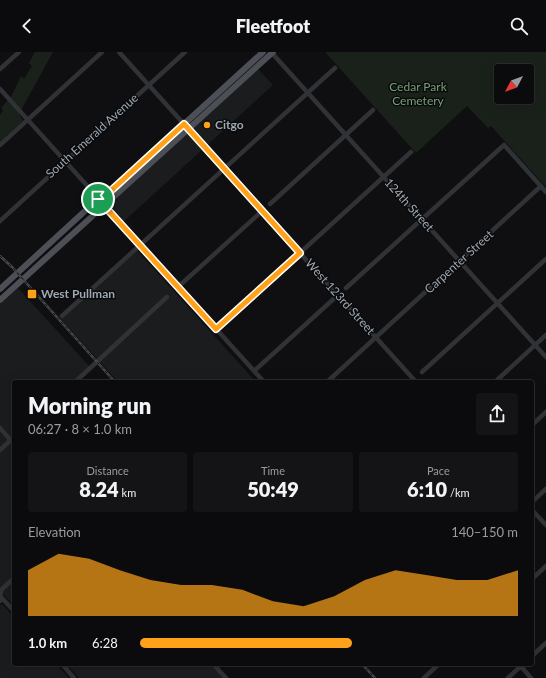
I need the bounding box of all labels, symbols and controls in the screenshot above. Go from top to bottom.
icon: back [16,15,38,37]
text: Fleetfoot [236,15,310,37]
icon: search [508,15,530,37]
north arrow [494,64,534,104]
map controls [494,64,534,104]
park label: Cedar Park Cemetery [389,79,448,108]
street label: South Emerald Avenue [42,90,141,181]
place label: Citgo [215,117,244,132]
marker: Citgo [202,120,212,130]
street label: 124th Street [382,175,438,235]
pin [81,182,115,216]
icon: arrive [87,188,109,210]
street label: Carpenter Street [421,226,497,296]
street label: West 123rd Street [302,256,379,338]
place label: West Pullman [41,286,115,301]
marker: West Pullman [26,288,38,300]
text: Morning run [28,392,151,419]
button: share [476,393,518,435]
text: 06:27 · 8 × 1.0 km [28,421,132,437]
text: Distance [87,464,129,477]
text: Time [261,464,285,477]
text: Pace [427,464,450,477]
text: 8.24 [79,477,119,501]
text: 50:49 [247,477,299,501]
text: 6:10 [407,477,447,501]
text: km [119,486,136,499]
text: /km [447,486,470,499]
text: Elevation [28,524,81,540]
text: 140–150 m [451,524,518,540]
text: 1.0 km [28,635,67,651]
text: 6:28 [92,635,118,651]

